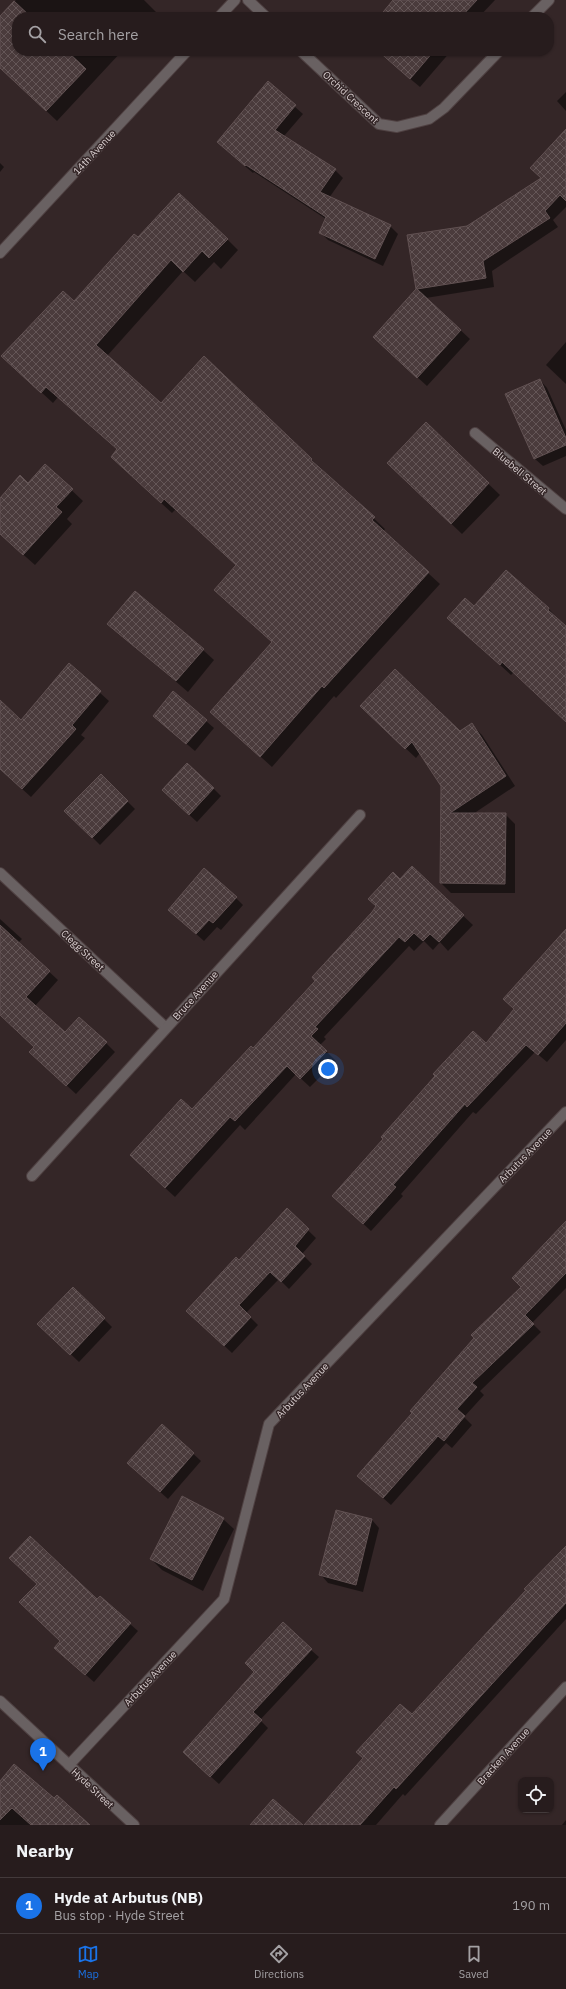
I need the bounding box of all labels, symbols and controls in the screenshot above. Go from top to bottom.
search box [12,12,554,56]
icon: search [26,23,48,45]
text: Search here [58,25,138,44]
street label: Orchid Crescent [320,68,382,127]
street label: 14th Avenue [70,127,119,178]
street label: Bluebell Street [490,445,550,498]
street label: Clegg Street [58,927,107,974]
street label: Bruce Avenue [170,968,221,1023]
your location [318,1059,338,1079]
street label: Arbutus Avenue [496,1125,555,1186]
street label: Arbutus Avenue [273,1359,332,1421]
street label: Arbutus Avenue [121,1647,180,1709]
street label: Bracken Avenue [474,1725,533,1788]
pin: 1 [30,1738,56,1771]
street label: Hyde Street [69,1766,117,1812]
map controls [518,1777,554,1813]
button: locate [518,1777,554,1813]
text: Nearby [16,1840,74,1862]
text: Hyde at Arbutus (NB) [54,1888,203,1907]
text: 1 [25,1897,33,1914]
text: 190 m [512,1897,550,1914]
text: Bus stop · Hyde Street [54,1907,184,1924]
tab: Map [77,1943,99,1981]
tab: Directions [254,1943,304,1981]
tab: Saved [459,1943,489,1981]

